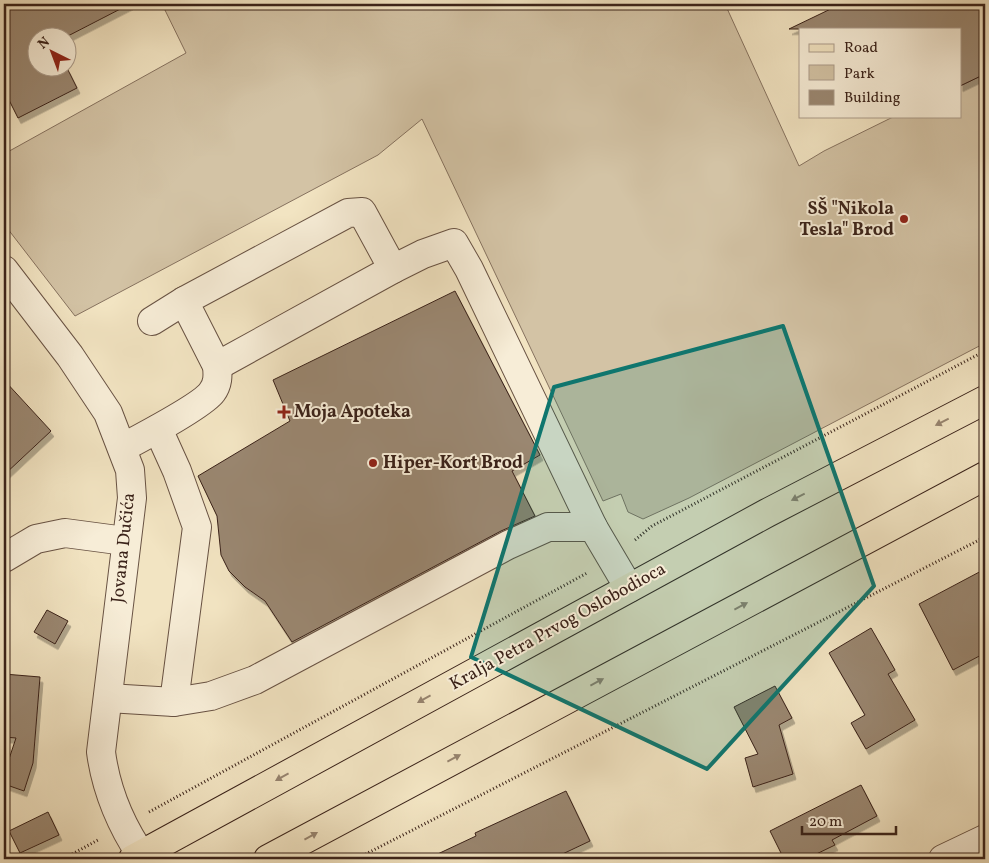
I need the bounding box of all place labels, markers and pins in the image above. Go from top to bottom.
place label: SŠ "Nikola Tesla" Brod [799,196,894,243]
marker: SŠ "Nikola Tesla" Brod [898,213,910,225]
place label: Moja Apoteka [294,400,411,425]
marker: Moja Apoteka [278,406,290,418]
place label: Hiper-Kort Brod [383,451,523,476]
marker: Hiper-Kort Brod [367,457,379,469]

